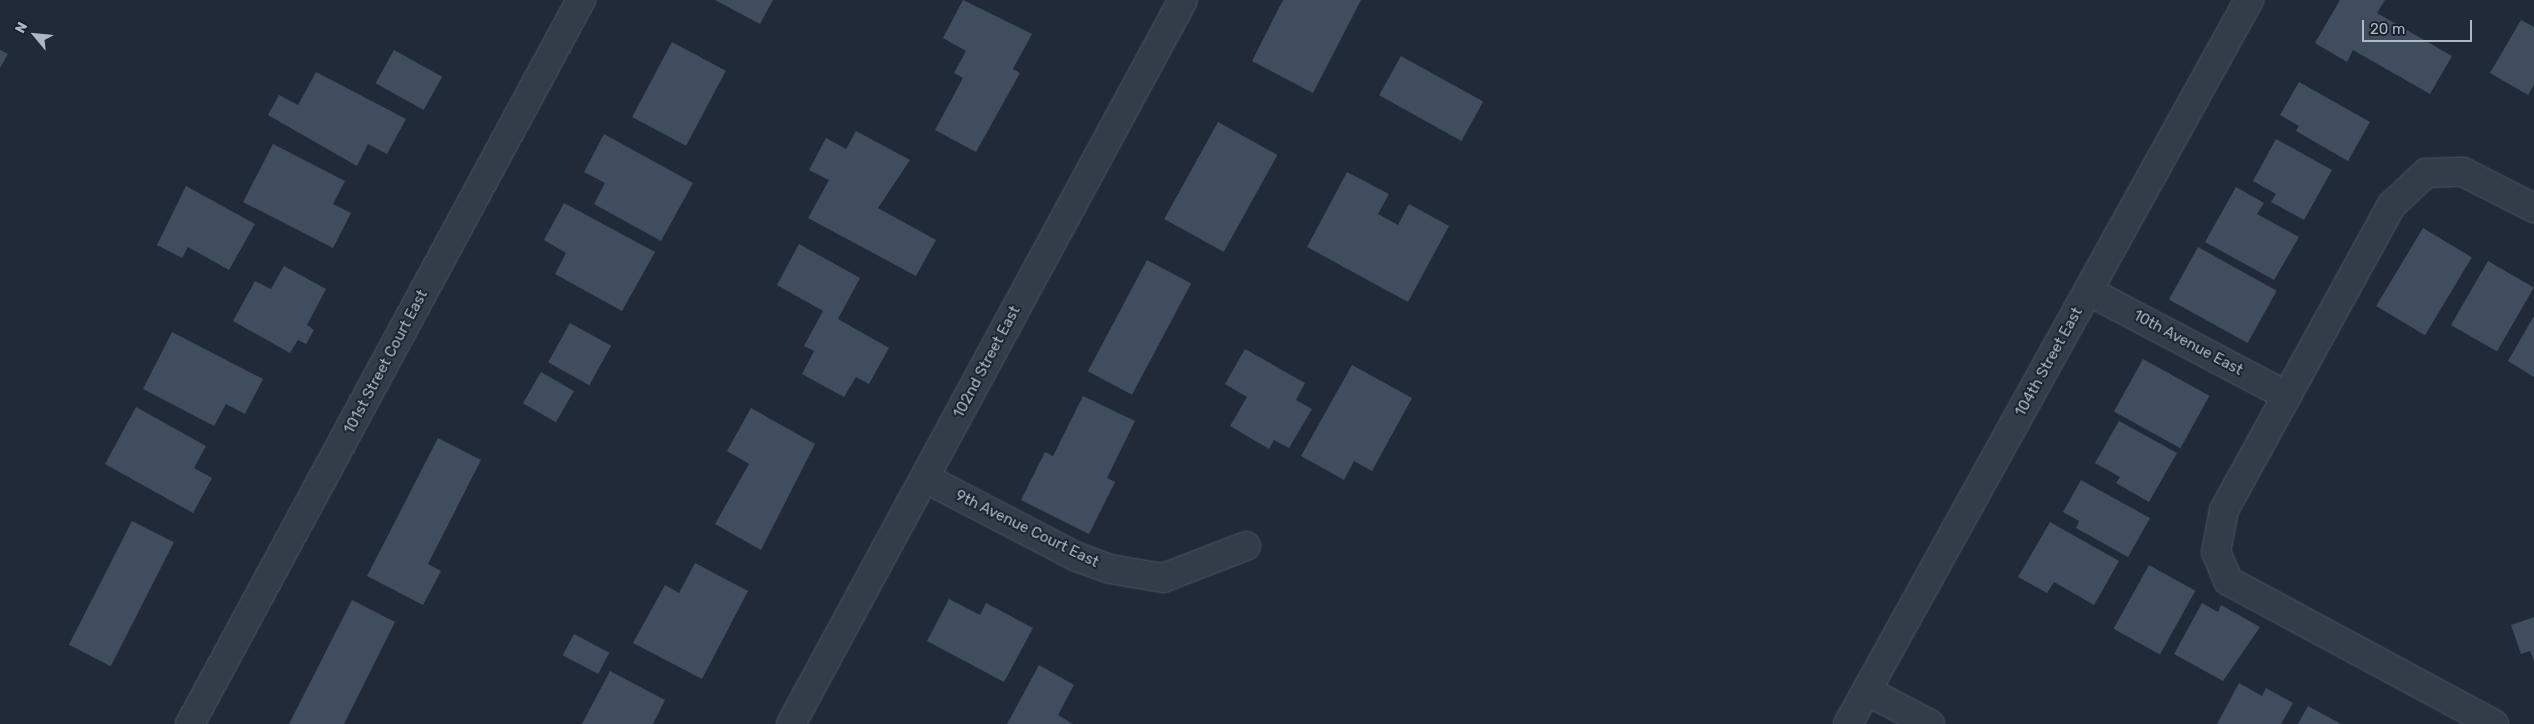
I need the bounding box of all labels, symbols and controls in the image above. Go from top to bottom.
north arrow [10,10,60,60]
scale bar [2364,10,2474,42]
text: N [11,19,31,36]
text: 20 m [2370,20,2405,38]
street label: 101st Street Court East [340,287,432,437]
street label: 102nd Street East [950,303,1024,421]
street label: 104th Street East [2012,304,2086,420]
street label: 10th Avenue East [2130,306,2246,380]
street label: 9th Avenue Court East [952,486,1102,572]

